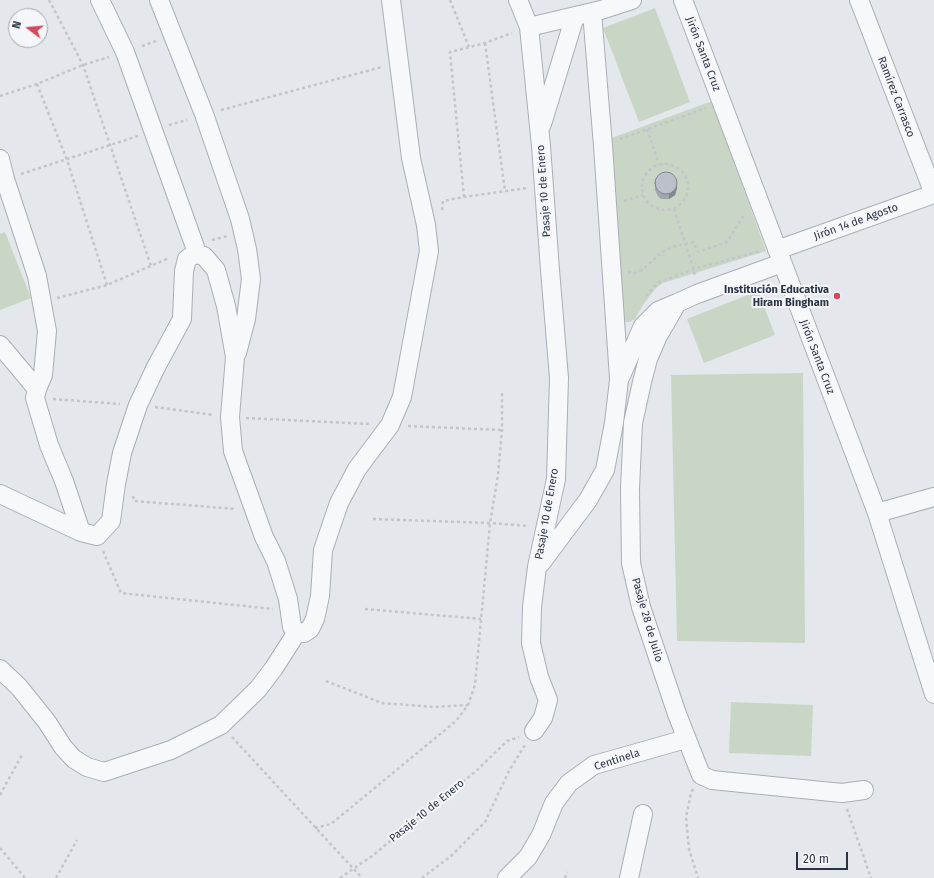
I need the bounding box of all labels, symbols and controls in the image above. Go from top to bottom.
north arrow [8,8,48,48]
street label: Jirón Santa Cruz [683,15,723,93]
text: N [10,20,24,30]
street label: Ramírez Carrasco [875,55,917,139]
street label: Pasaje 10 de Enero [534,144,554,238]
street label: Jirón 14 de Agosto [812,201,900,243]
place label: Institución Educativa Hiram Bingham [724,283,829,309]
marker: Institución Educativa Hiram Bingham [832,291,842,301]
street label: Jirón Santa Cruz [797,318,837,396]
street label: Pasaje 10 de Enero [532,467,562,561]
street label: Pasaje 28 de Julio [629,576,665,664]
street label: Centinela [593,746,641,774]
street label: Pasaje 10 de Enero [387,777,467,845]
scale bar [798,844,850,870]
text: 20 m [803,852,829,866]

